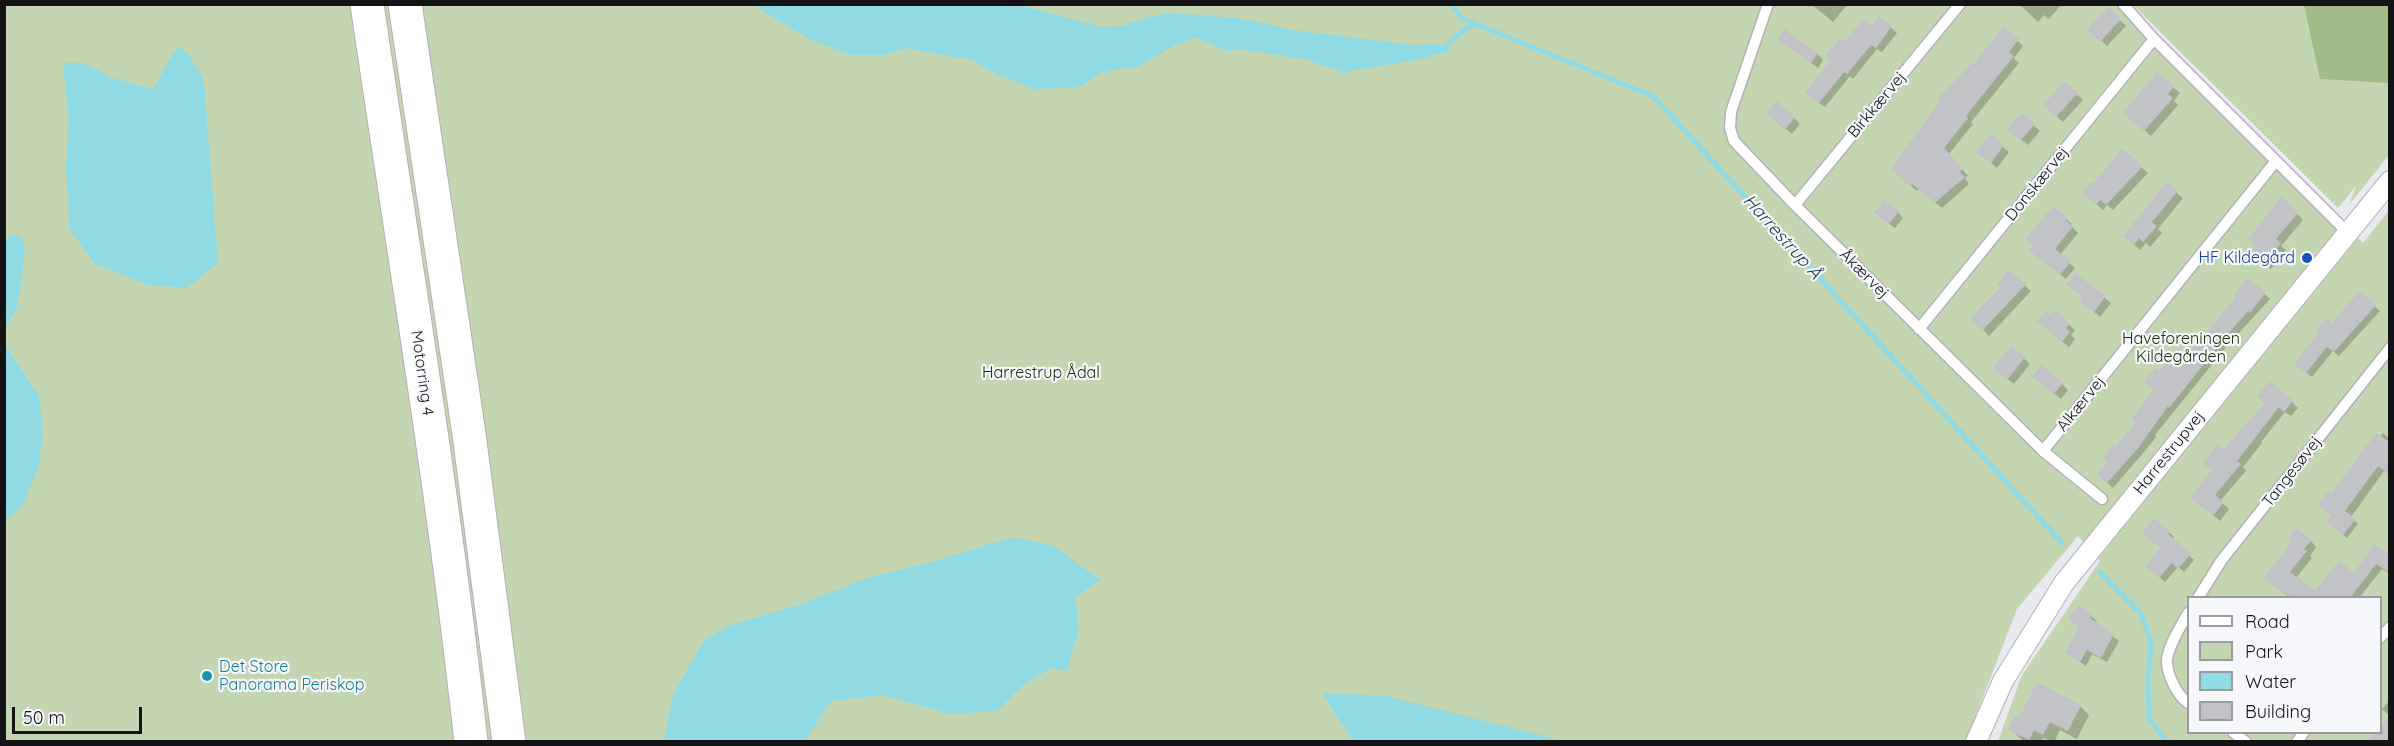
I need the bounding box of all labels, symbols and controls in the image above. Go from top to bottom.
street label: Birkkærvej [1844,68,1910,142]
street label: Donskærvej [2001,143,2073,225]
water label: Harrestrup Å [1738,190,1826,284]
street label: Åkærvej [1835,245,1893,303]
place label: HF Kildegård [2199,248,2295,268]
marker: HF Kildegård [2300,251,2314,265]
street label: Motorring 4 [407,329,437,417]
park label: Haveforeningen Kildegården [2122,329,2240,367]
park label: Harrestrup Ådal [982,363,1100,383]
street label: Alkærvej [2053,372,2109,436]
street label: Harrestrupvej [2130,407,2208,499]
street label: Tangesøvej [2258,433,2326,511]
legend [2187,596,2382,734]
text: Road [2245,610,2290,633]
text: Park [2245,640,2283,663]
place label: Det Store Panorama Periskop [219,657,364,695]
marker: Det Store Panorama Periskop [200,669,214,683]
text: Water [2245,670,2296,693]
scale bar [15,695,146,733]
text: Building [2245,700,2311,723]
text: 50 m [23,706,65,729]

